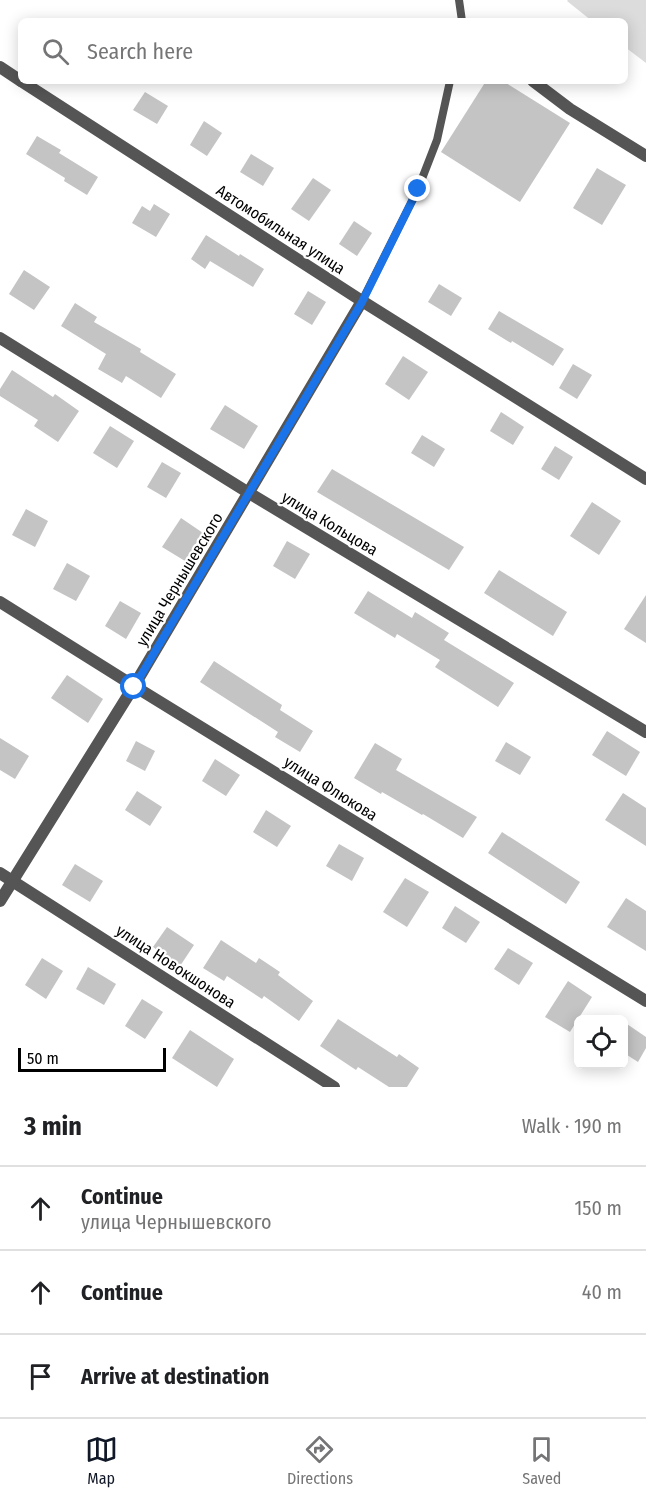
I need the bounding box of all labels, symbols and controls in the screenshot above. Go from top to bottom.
search box [18,18,628,84]
icon: search [39,35,72,68]
text: Search here [87,38,193,65]
route end [404,175,430,201]
street label: Автомобильная улица [213,181,349,278]
street label: улица Кольцова [278,487,381,560]
street label: улица Чернышевского [132,509,227,649]
route start [120,673,146,699]
street label: улица Флюкова [281,752,381,825]
street label: улица Новокшонова [113,921,239,1012]
map controls [574,1015,628,1069]
button: locate [574,1015,628,1069]
scale bar [18,1045,166,1072]
text: 50 m [27,1049,59,1068]
text: 3 min [24,1111,82,1142]
text: Walk · 190 m [522,1114,622,1138]
text: Continue [81,1183,163,1210]
icon: ahead [24,1192,57,1225]
text: 150 m [575,1196,622,1220]
text: улица Чернышевского [81,1210,271,1234]
icon: ahead [24,1276,57,1309]
text: Continue [81,1279,163,1306]
text: 40 m [582,1280,622,1304]
icon: arrive [24,1360,57,1393]
text: Arrive at destination [81,1363,269,1390]
tab: Map [85,1433,118,1488]
tab: Directions [287,1433,353,1488]
tab: Saved [522,1433,561,1488]

